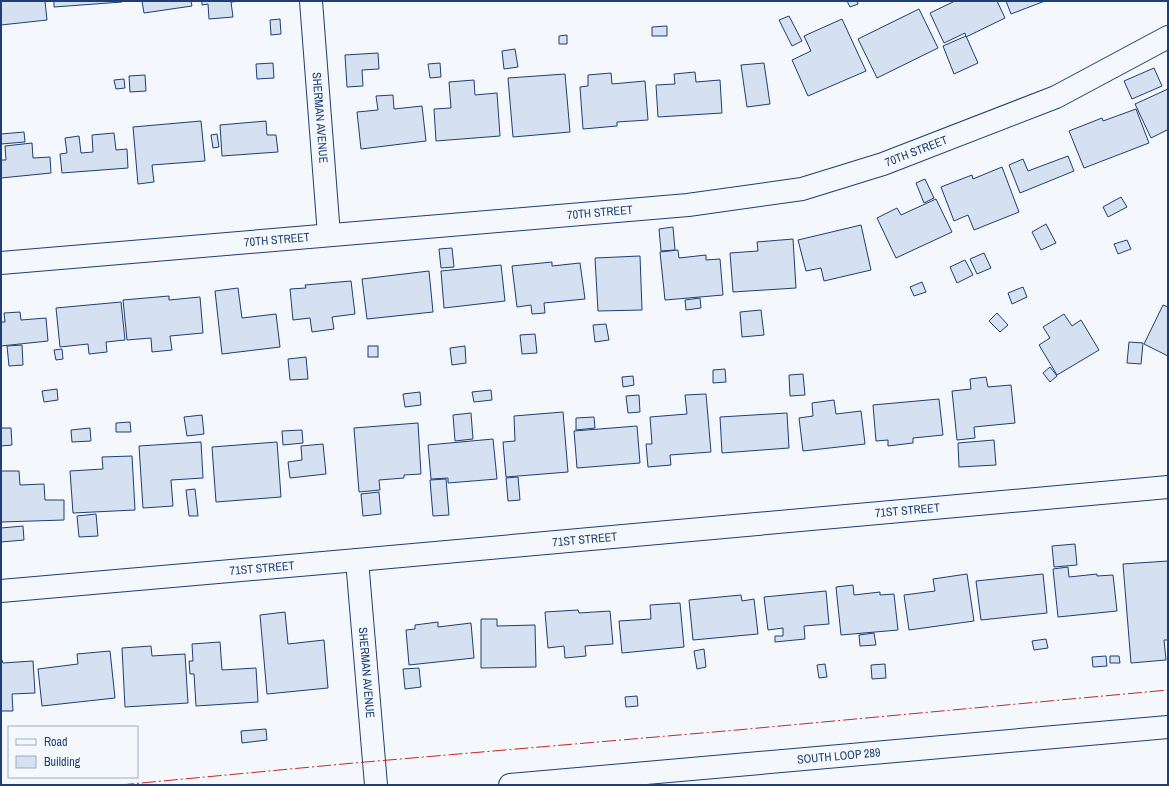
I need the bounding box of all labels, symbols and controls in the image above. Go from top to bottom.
street label: SHERMAN AVENUE [308,72,331,164]
street label: 70TH STREET [883,132,950,170]
street label: 70TH STREET [566,202,633,223]
street label: 70TH STREET [244,229,310,250]
street label: 71ST STREET [874,500,941,521]
street label: 71ST STREET [552,529,618,550]
street label: 71ST STREET [229,557,295,579]
street label: SHERMAN AVENUE [355,626,378,719]
legend [8,726,138,778]
text: Road [44,734,68,750]
street label: SOUTH LOOP 289 [796,744,881,768]
text: Building [44,754,81,770]

